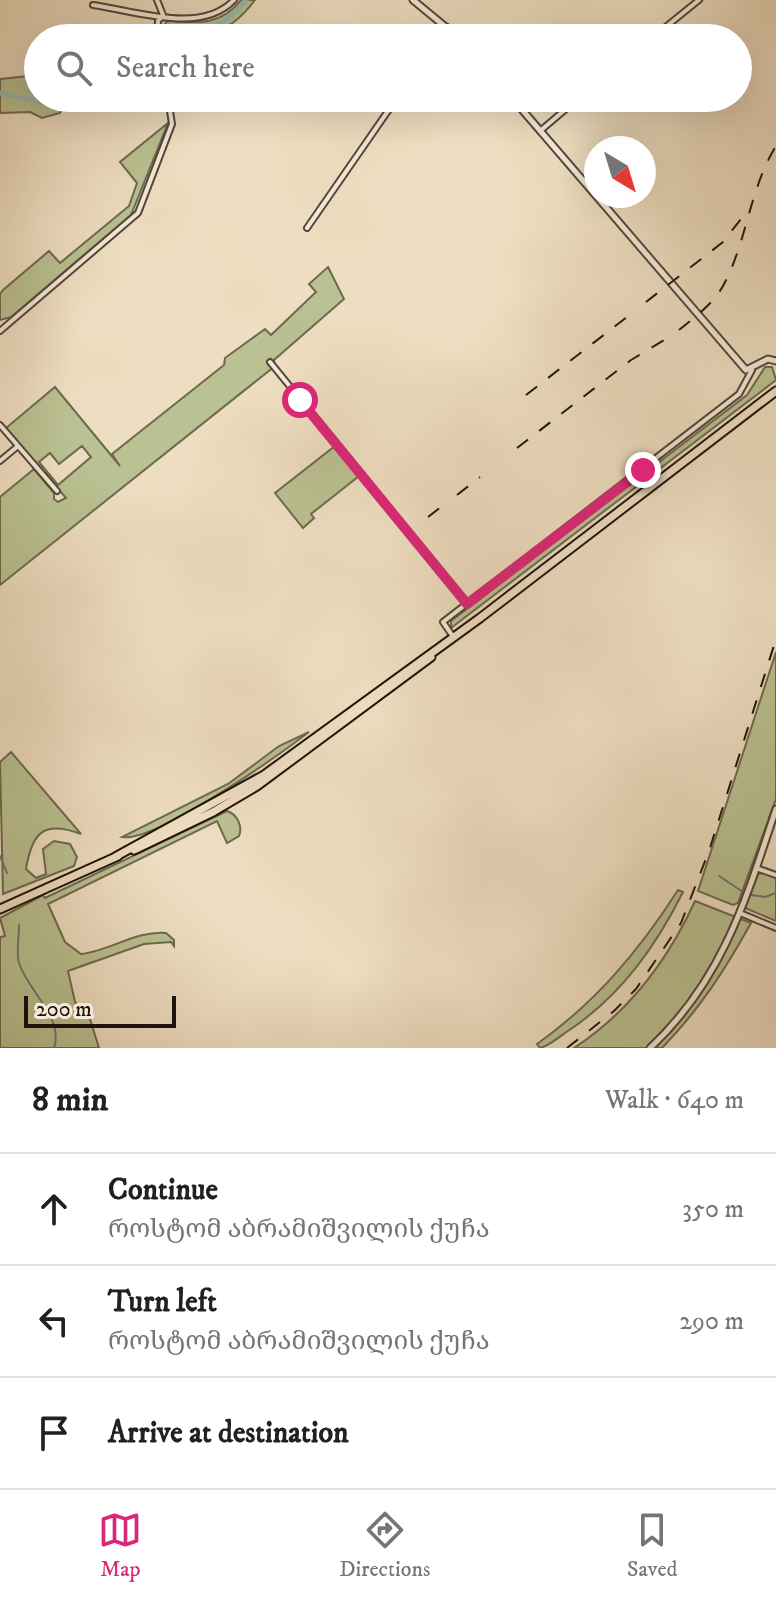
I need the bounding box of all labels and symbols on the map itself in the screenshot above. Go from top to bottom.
north arrow [584,136,656,208]
route start [282,382,318,418]
route end [625,452,661,488]
scale bar [24,992,176,1028]

